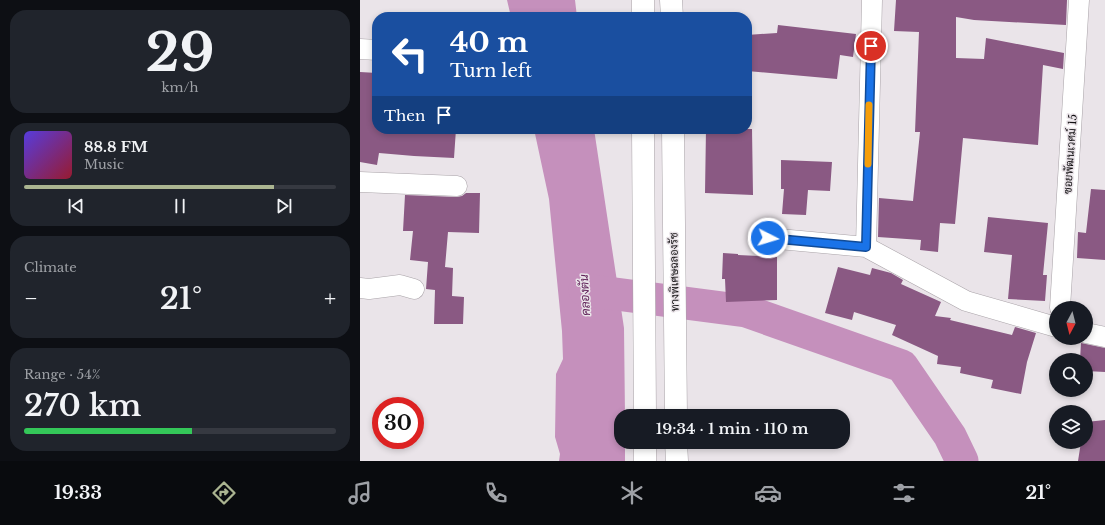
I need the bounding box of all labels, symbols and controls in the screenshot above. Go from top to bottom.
text: 29 [146,21,214,85]
text: 40 m [450,25,528,60]
icon: left [384,28,436,80]
pin [854,29,888,63]
icon: arrive [860,35,882,57]
text: Turn left [450,60,532,82]
text: km/h [162,79,198,96]
icon: arrive [433,104,455,126]
text: Then [384,106,425,125]
street label: ซอยพัฒนเวศม์ 15 [1059,113,1080,195]
text: 88.8 FM [84,137,148,156]
text: Music [84,156,124,173]
icon: previous [65,195,87,217]
icon: pause [169,195,191,217]
icon: next [273,195,295,217]
position arrow [747,217,789,259]
street label: ทางพิเศษฉลองรัช [666,232,682,312]
text: Climate [24,259,77,276]
water label: คลองตัน [576,274,593,316]
text: 21° [160,280,202,317]
text: − [24,285,38,312]
text: + [324,285,336,312]
north arrow [1049,301,1093,345]
map controls [1049,301,1093,449]
button: search [1049,353,1093,397]
text: Range · 54% [24,366,100,383]
text: 270 km [24,387,141,424]
speed limit sign: 30 [372,397,424,449]
button: layers [1049,405,1093,449]
text: 19:34 · 1 min · 110 m [656,419,808,438]
icon: directions [210,479,238,507]
icon: music [346,479,374,507]
icon: phone [482,479,510,507]
icon: climate [618,479,646,507]
icon: car [754,479,782,507]
icon: filters [890,479,918,507]
text: 19:33 [54,482,102,504]
text: 21° [1025,482,1051,504]

